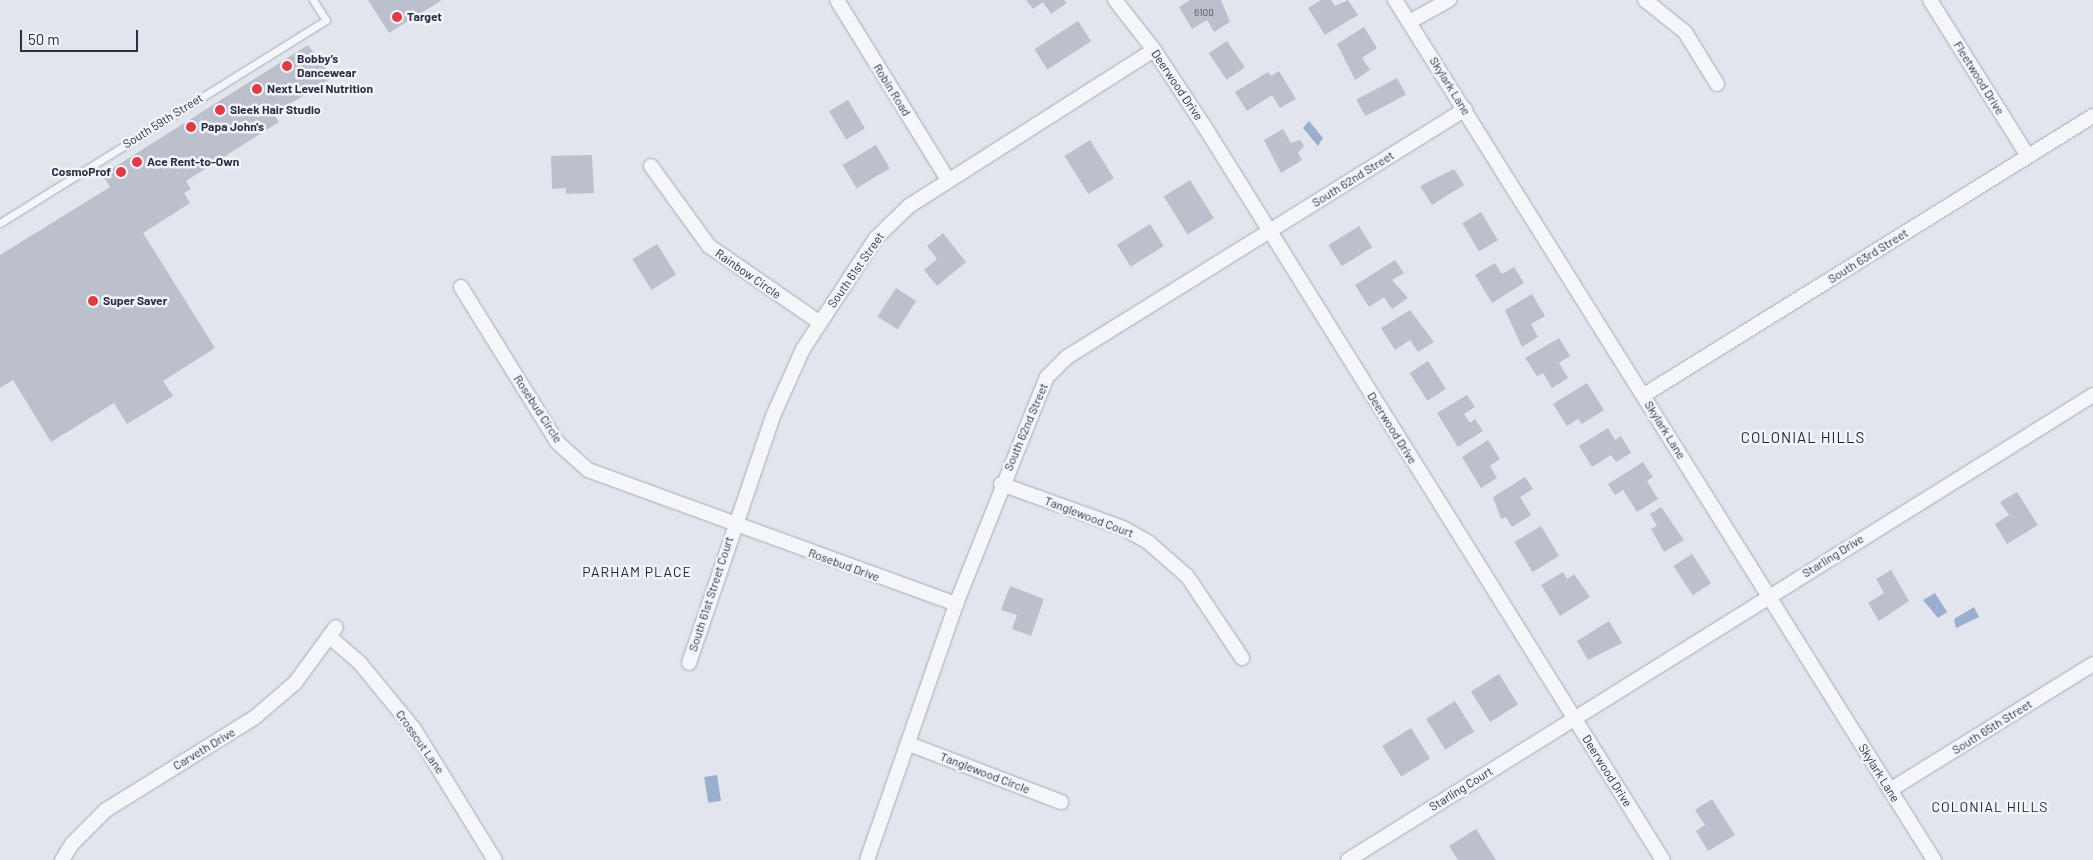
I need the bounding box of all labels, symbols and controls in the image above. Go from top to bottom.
house number: 6100 [1194,7,1214,19]
place label: Target [407,10,442,24]
marker: Target [391,11,403,23]
scale bar [22,20,140,52]
text: 50 m [28,30,60,48]
street label: Fleetwood Drive [1951,39,2007,117]
street label: Deerwood Drive [1148,47,1206,123]
place label: Bobby’s Dancewear [297,52,356,80]
street label: Skylark Lane [1426,54,1474,118]
marker: Bobby’s Dancewear [281,60,293,72]
street label: Robin Road [870,61,914,119]
place label: Next Level Nutrition [267,82,373,96]
marker: Next Level Nutrition [251,83,263,95]
street label: South 59th Street [120,91,206,151]
place label: Sleek Hair Studio [230,103,321,117]
marker: Sleek Hair Studio [214,104,226,116]
place label: Papa John's [201,120,264,134]
marker: Papa John's [185,121,197,133]
street label: South 62nd Street [1309,148,1397,210]
place label: Ace Rent-to-Own [147,155,239,169]
marker: Ace Rent-to-Own [131,156,143,168]
place label: CosmoProf [52,165,111,179]
marker: CosmoProf [115,166,127,178]
street label: South 63rd Street [1825,226,1911,286]
street label: South 61st Street [825,230,887,310]
street label: Rainbow Circle [712,246,784,302]
place label: Super Saver [103,294,167,308]
marker: Super Saver [87,295,99,307]
street label: Rosebud Circle [511,372,565,446]
street label: South 62nd Street [1001,381,1051,473]
street label: Deerwood Drive [1364,389,1420,467]
street label: Skylark Lane [1641,398,1689,462]
district label: COLONIAL HILLS [1739,429,1867,447]
street label: Tanglewood Court [1042,493,1136,541]
street label: Starling Drive [1800,531,1866,581]
street label: South 61st Street Court [686,535,736,653]
street label: Rosebud Drive [806,545,882,585]
district label: PARHAM PLACE [581,564,693,580]
street label: South 65th Street [1949,697,2035,757]
street label: Crosscut Lane [393,707,447,777]
street label: Carveth Drive [170,725,238,773]
street label: Deerwood Drive [1579,732,1635,810]
street label: Skylark Lane [1855,741,1903,805]
street label: Tanglewood Circle [938,749,1032,797]
street label: Starling Court [1427,764,1495,814]
district label: COLONIAL HILLS [1930,799,2050,815]

